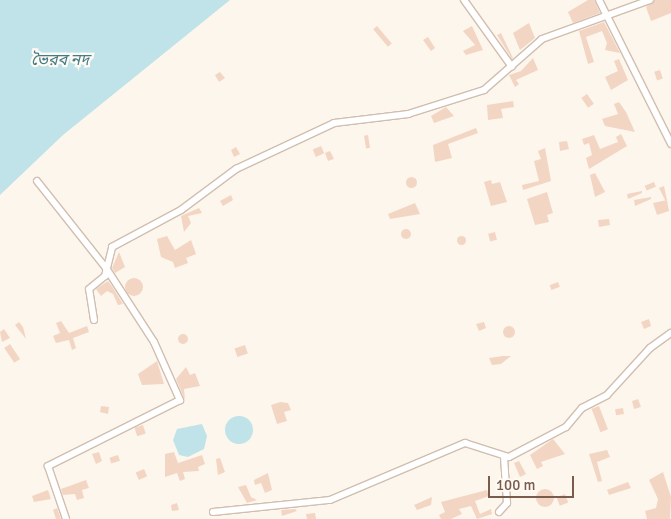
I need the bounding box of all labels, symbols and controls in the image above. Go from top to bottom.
water label: ভৈরব নদ [31,50,89,70]
scale bar [491,466,577,498]
text: 100 m [496,476,536,494]

